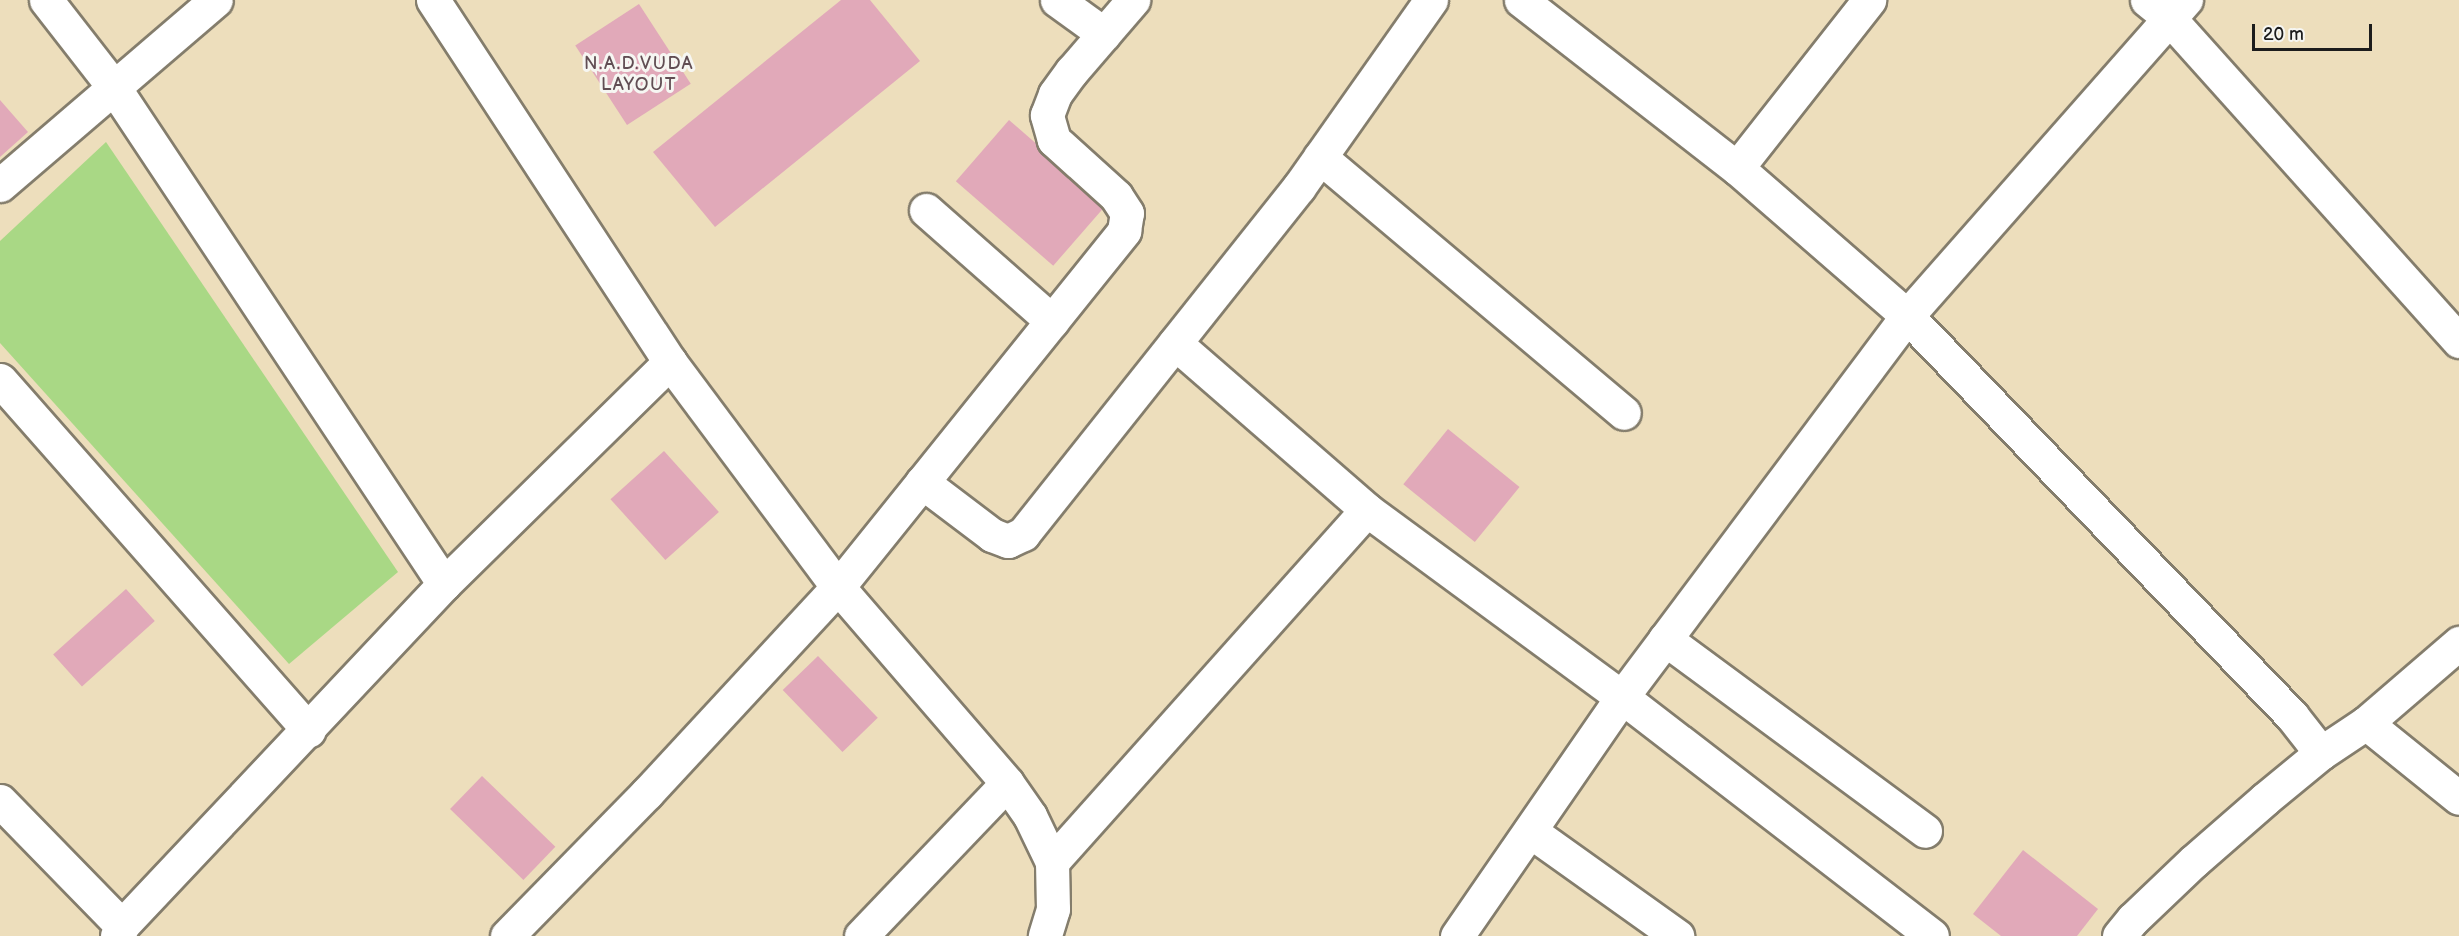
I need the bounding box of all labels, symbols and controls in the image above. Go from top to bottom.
scale bar [2255,12,2375,50]
text: 20 m [2263,24,2304,45]
district label: N.A.D.VUDA LAYOUT [584,54,694,97]

